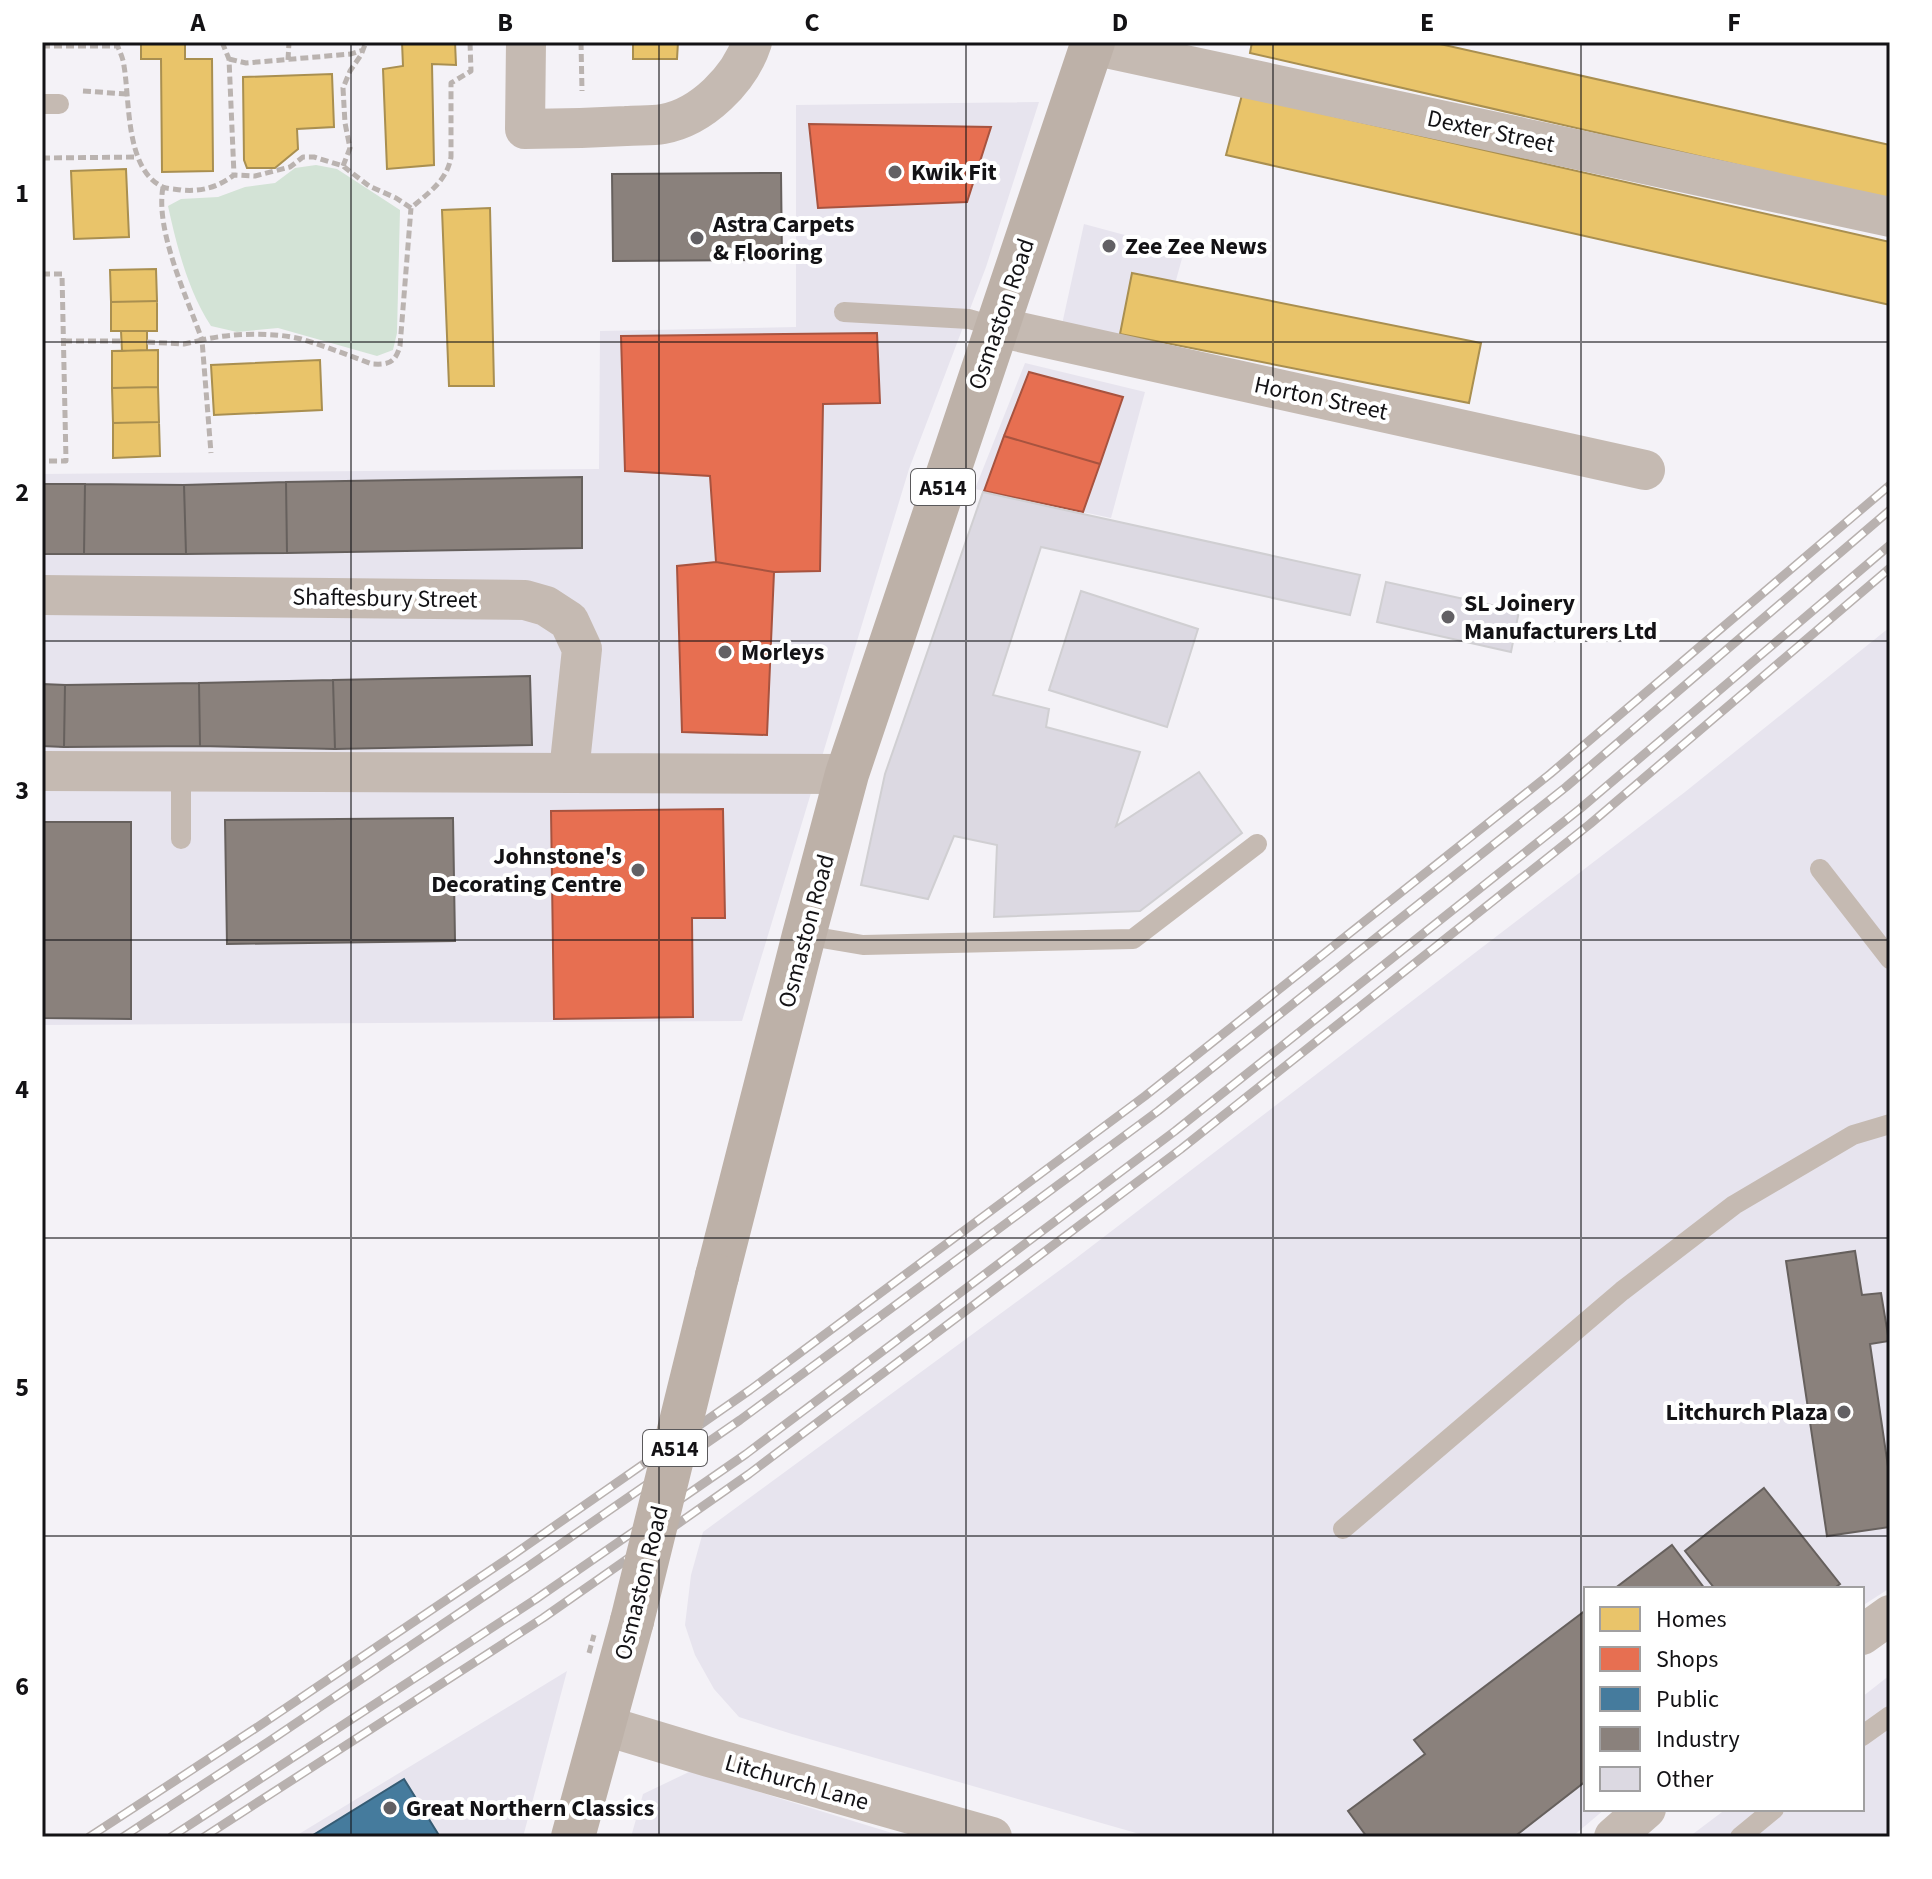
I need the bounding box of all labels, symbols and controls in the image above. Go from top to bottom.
text: A [190,4,207,41]
text: B [497,4,513,41]
text: C [804,4,820,41]
text: D [1112,4,1128,41]
text: E [1420,4,1434,41]
text: F [1727,4,1741,41]
street label: Dexter Street [1424,101,1558,162]
place label: Kwik Fit [911,155,997,190]
marker: Kwik Fit [886,163,904,181]
text: 1 [15,175,29,212]
place label: Astra Carpets & Flooring [712,207,854,270]
marker: Astra Carpets & Flooring [688,229,706,247]
place label: Zee Zee News [1125,229,1267,264]
street label: Osmaston Road [959,234,1044,394]
marker: Zee Zee News [1100,237,1118,255]
street label: Horton Street [1251,367,1391,430]
road number: A514 [911,469,975,505]
text: 2 [15,474,29,511]
street label: Shaftesbury Street [292,579,478,618]
place label: SL Joinery Manufacturers Ltd [1464,586,1657,649]
marker: SL Joinery Manufacturers Ltd [1439,608,1457,626]
place label: Morleys [741,635,824,670]
marker: Morleys [716,643,734,661]
text: 3 [15,772,29,809]
place label: Johnstone's Decorating Centre [431,839,622,902]
street label: Osmaston Road [769,850,844,1012]
marker: Johnstone's Decorating Centre [629,861,647,879]
text: 4 [15,1071,29,1108]
text: 5 [15,1369,29,1406]
place label: Litchurch Plaza [1665,1395,1828,1430]
marker: Litchurch Plaza [1835,1403,1853,1421]
road number: A514 [643,1430,707,1466]
street label: Osmaston Road [605,1502,678,1664]
legend [1584,1587,1864,1811]
text: Homes [1656,1602,1727,1637]
text: Shops [1656,1642,1718,1677]
text: 6 [15,1668,29,1705]
text: Public [1656,1682,1719,1717]
text: Industry [1656,1722,1740,1757]
street label: Litchurch Lane [721,1745,873,1820]
text: Other [1656,1762,1714,1797]
place label: Great Northern Classics [406,1791,654,1826]
marker: Great Northern Classics [381,1799,399,1817]

